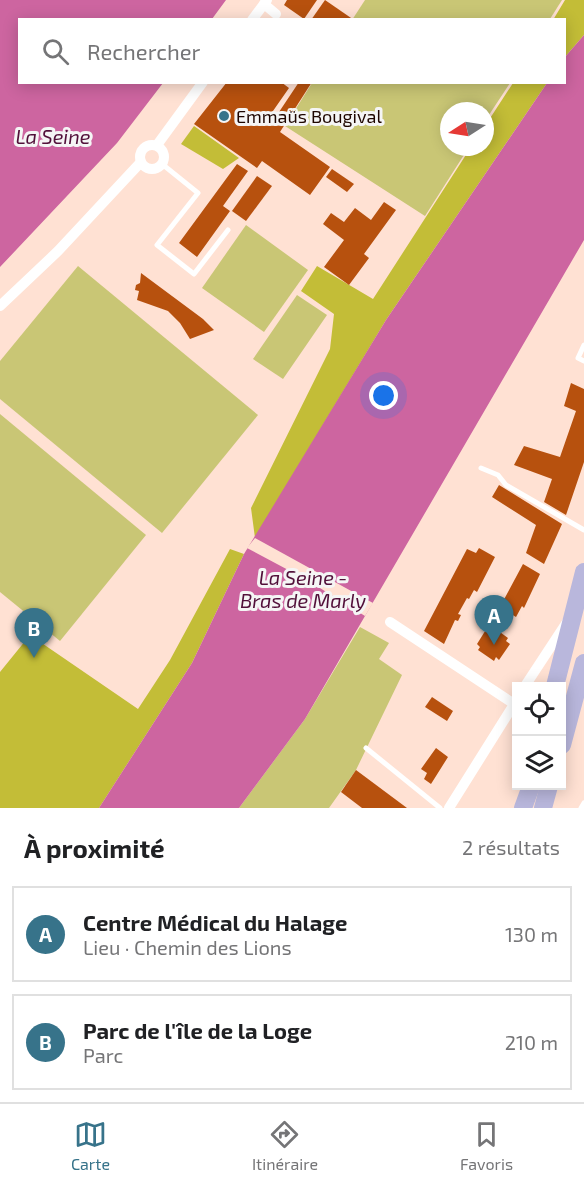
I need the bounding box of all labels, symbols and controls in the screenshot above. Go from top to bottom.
search box [18,18,566,84]
icon: search [39,35,72,68]
text: Rechercher [87,38,200,64]
north arrow [440,102,494,156]
place label: Emmaüs Bougival [236,105,382,127]
marker: Emmaüs Bougival [217,109,231,123]
water label: La Seine [15,124,91,148]
your location [369,381,398,410]
water label: La Seine - Bras de Marly [240,565,366,613]
pin: A [474,596,514,645]
pin: B [15,608,54,658]
map controls [512,682,566,790]
button: locate [512,682,566,736]
button: layers [512,736,566,790]
text: À proximité [24,832,165,863]
text: 2 résultats [462,835,560,859]
text: Centre Médical du Halage [83,909,347,935]
text: A [39,922,52,946]
text: 130 m [505,922,558,946]
text: Lieu · Chemin des Lions [83,935,292,959]
text: Parc de l'île de la Loge [83,1017,312,1043]
text: B [39,1030,52,1054]
text: 210 m [505,1030,558,1054]
text: Parc [83,1043,123,1067]
tab: Carte [71,1118,110,1173]
tab: Itinéraire [252,1118,318,1173]
tab: Favoris [460,1118,513,1173]

